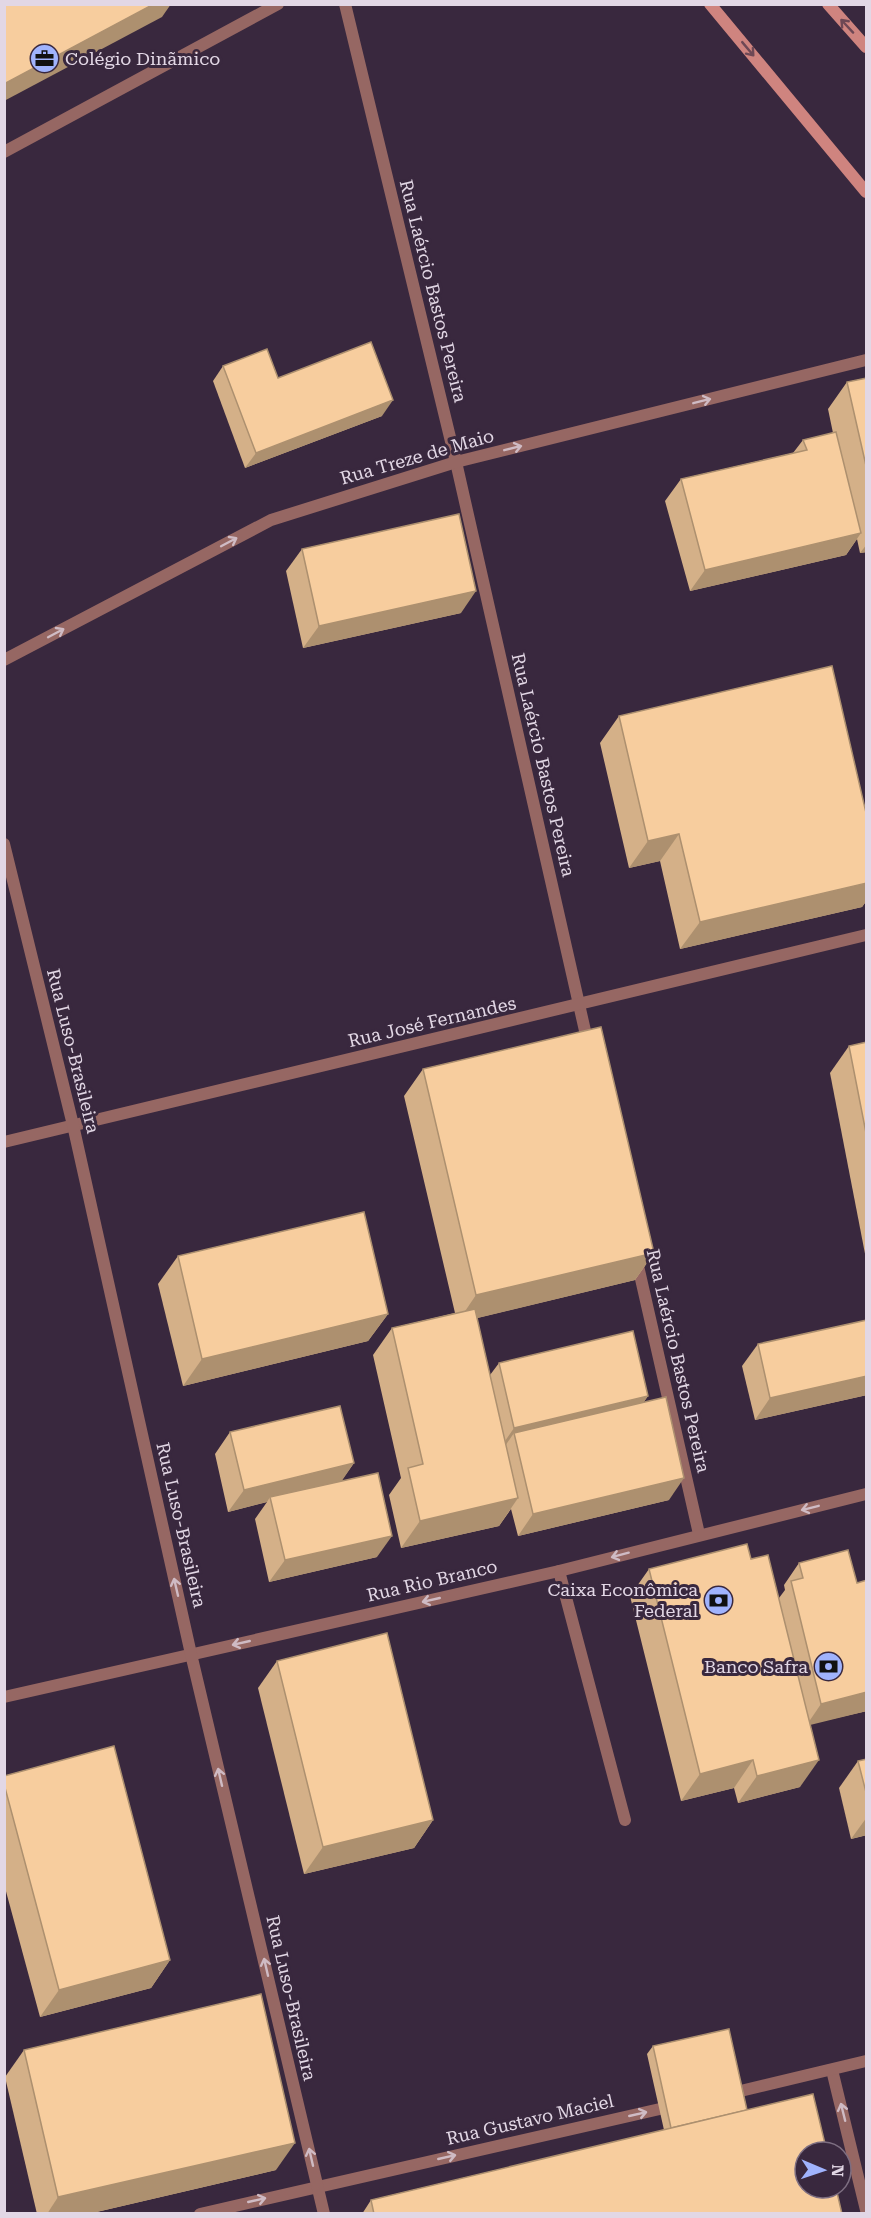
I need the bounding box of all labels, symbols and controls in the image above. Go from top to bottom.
one-way arrow [840,18,854,33]
one-way arrow [741,41,754,57]
office icon: Colégio Dinãmico [28,43,60,75]
place label: Colégio Dinãmico [65,48,220,69]
street label: Rua Laércio Bastos Pereira [396,177,471,405]
one-way arrow [692,394,711,406]
street label: Rua Treze de Maio [338,425,496,489]
one-way arrow [503,441,522,453]
one-way arrow [220,536,237,548]
one-way arrow [47,627,65,638]
street label: Rua Laércio Bastos Pereira [508,651,580,879]
street label: Rua Luso-Brasileira [43,966,104,1136]
street label: Rua José Fernandes [346,992,518,1051]
street label: Rua Laércio Bastos Pereira [643,1247,715,1475]
street label: Rua Luso-Brasileira [152,1440,211,1610]
one-way arrow [800,1502,819,1514]
one-way arrow [611,1549,630,1561]
street label: Rua Rio Branco [365,1555,499,1606]
one-way arrow [170,1578,182,1597]
place label: Caixa Econômica Federal [547,1579,698,1621]
bank icon: Caixa Econômica Federal [703,1584,735,1616]
one-way arrow [422,1595,441,1606]
one-way arrow [231,1638,250,1650]
bank icon: Banco Safra [813,1651,845,1683]
place label: Banco Safra [704,1656,808,1677]
one-way arrow [214,1768,226,1787]
street label: Rua Luso-Brasileira [262,1913,321,2083]
one-way arrow [259,1958,271,1977]
street label: Rua Gustavo Maciel [444,2090,616,2149]
one-way arrow [836,2103,848,2122]
one-way arrow [627,2108,647,2119]
north arrow [793,2140,853,2200]
one-way arrow [304,2147,316,2166]
one-way arrow [438,2150,457,2162]
text: N [828,2164,847,2177]
one-way arrow [247,2194,267,2205]

